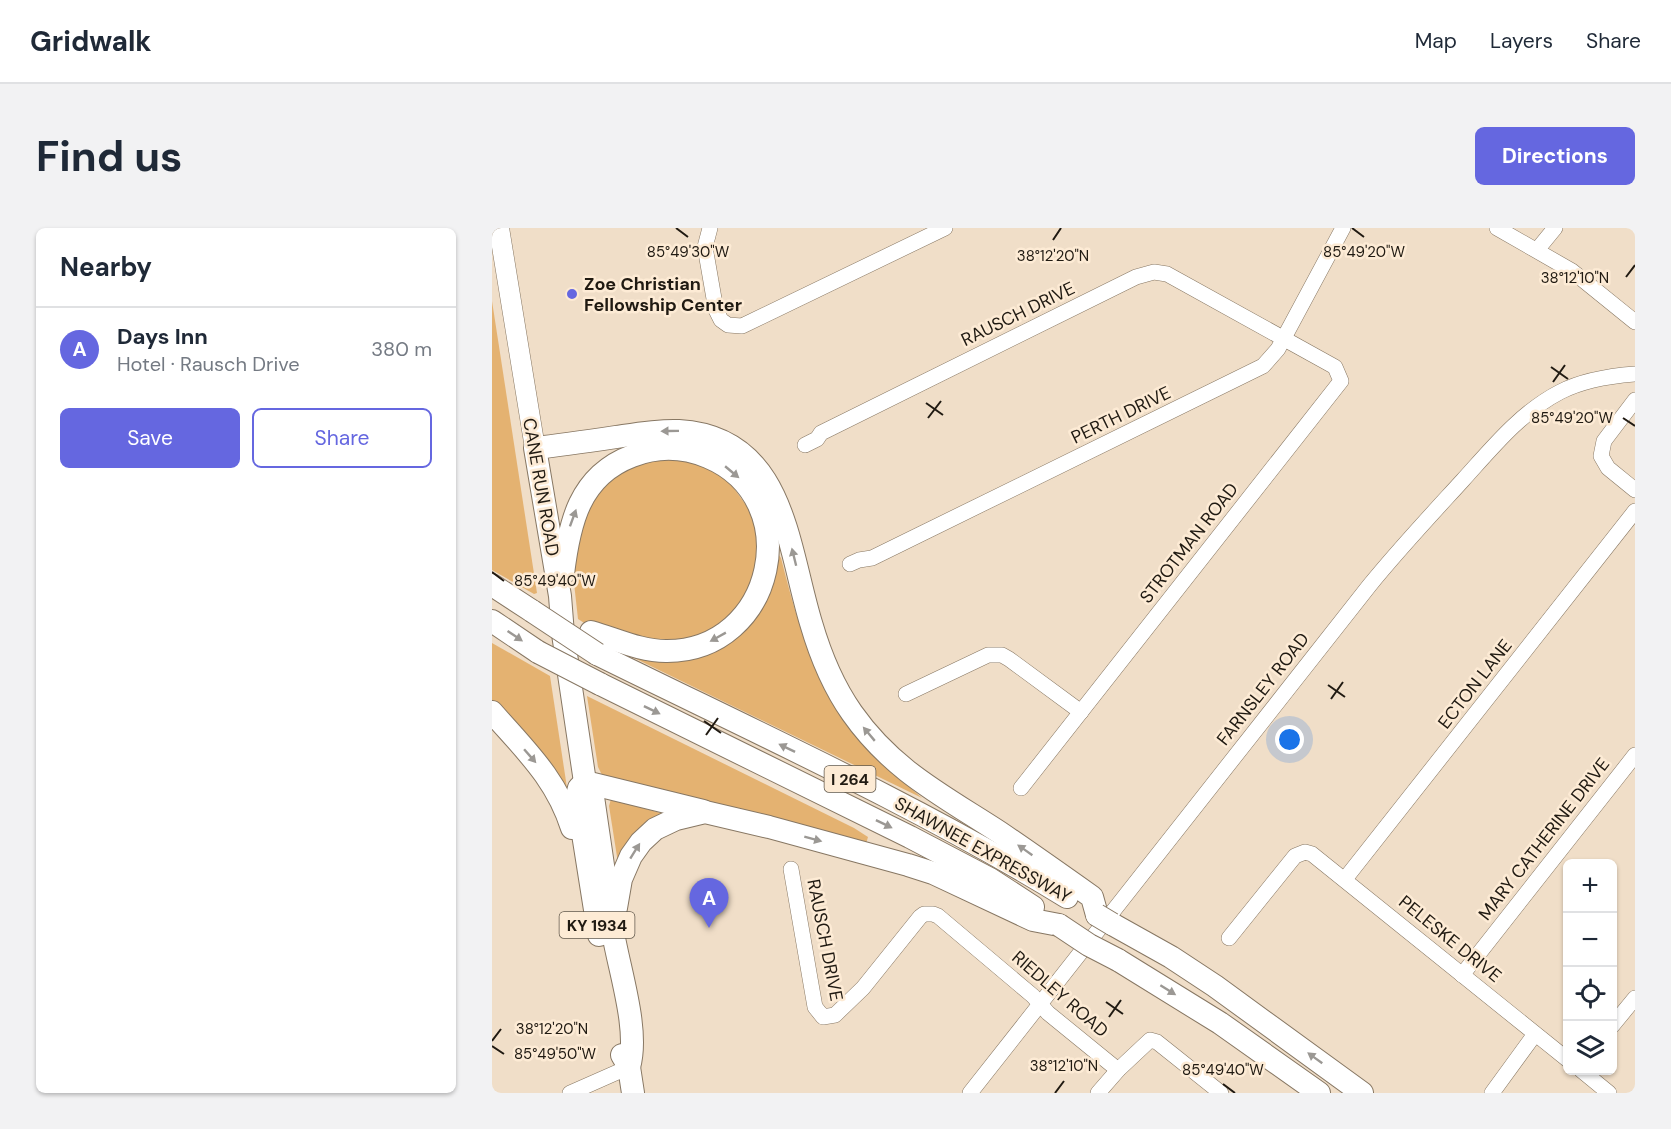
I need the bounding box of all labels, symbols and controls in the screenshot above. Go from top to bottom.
text: Gridwalk [30,23,152,60]
text: Map [1415,27,1457,55]
text: Layers [1490,27,1553,55]
text: Share [1586,27,1641,55]
button: Directions [1475,127,1635,185]
text: Find us [36,129,182,184]
text: 85°49'30"W [647,242,730,262]
text: 85°49'20"W [1323,242,1405,262]
text: 38°12'20"N [1017,246,1089,266]
text: Nearby [60,250,152,284]
text: 38°12'10"N [1541,268,1609,288]
place label: Zoe Christian Fellowship Center [584,272,742,317]
street label: RAUSCH DRIVE [957,276,1079,352]
marker: Zoe Christian Fellowship Center [565,287,579,301]
text: Days Inn [117,322,208,351]
text: A [72,336,87,362]
text: 380 m [371,336,432,362]
text: Hotel · Rausch Drive [117,351,300,377]
street label: PERTH DRIVE [1067,381,1175,449]
button: Save [60,408,240,468]
button: Share [252,408,432,468]
text: 85°49'20"W [1531,408,1613,428]
street label: CANE RUN ROAD [517,416,565,558]
one-way arrow [660,426,679,436]
one-way arrow [724,466,740,479]
street label: STROTMAN ROAD [1134,478,1244,608]
one-way arrow [569,509,579,527]
one-way arrow [789,547,798,565]
text: 85°49'40"W [514,571,596,591]
street label: FARNSLEY ROAD [1211,628,1315,750]
one-way arrow [507,630,523,641]
one-way arrow [709,632,726,642]
street label: ECTON LANE [1432,634,1518,734]
one-way arrow [644,705,661,715]
your location [1275,725,1304,754]
one-way arrow [862,726,875,742]
one-way arrow [778,743,795,752]
one-way arrow [524,748,537,764]
street label: MARY CATHERINE DRIVE [1473,753,1615,925]
road number: I 264 [824,766,876,792]
street label: SHAWNEE EXPRESSWAY [890,791,1076,909]
one-way arrow [875,819,892,828]
one-way arrow [804,834,822,844]
one-way arrow [629,843,640,859]
one-way arrow [1017,844,1033,856]
map controls [1563,859,1617,1075]
button: + [1563,859,1617,913]
street label: RAUSCH DRIVE [801,877,849,1003]
pin: A [690,878,728,928]
street label: PELESKE DRIVE [1394,890,1506,988]
road number: KY 1934 [560,912,634,938]
button: − [1563,913,1617,967]
street label: RIEDLEY ROAD [1007,945,1113,1043]
button: locate [1563,967,1617,1021]
one-way arrow [1159,984,1175,996]
text: 38°12'20"N [516,1019,588,1039]
button: layers [1563,1021,1617,1075]
text: 85°49'50"W [514,1044,597,1064]
one-way arrow [1308,1052,1324,1064]
text: 38°12'10"N [1030,1056,1098,1076]
text: 85°49'40"W [1182,1060,1264,1080]

